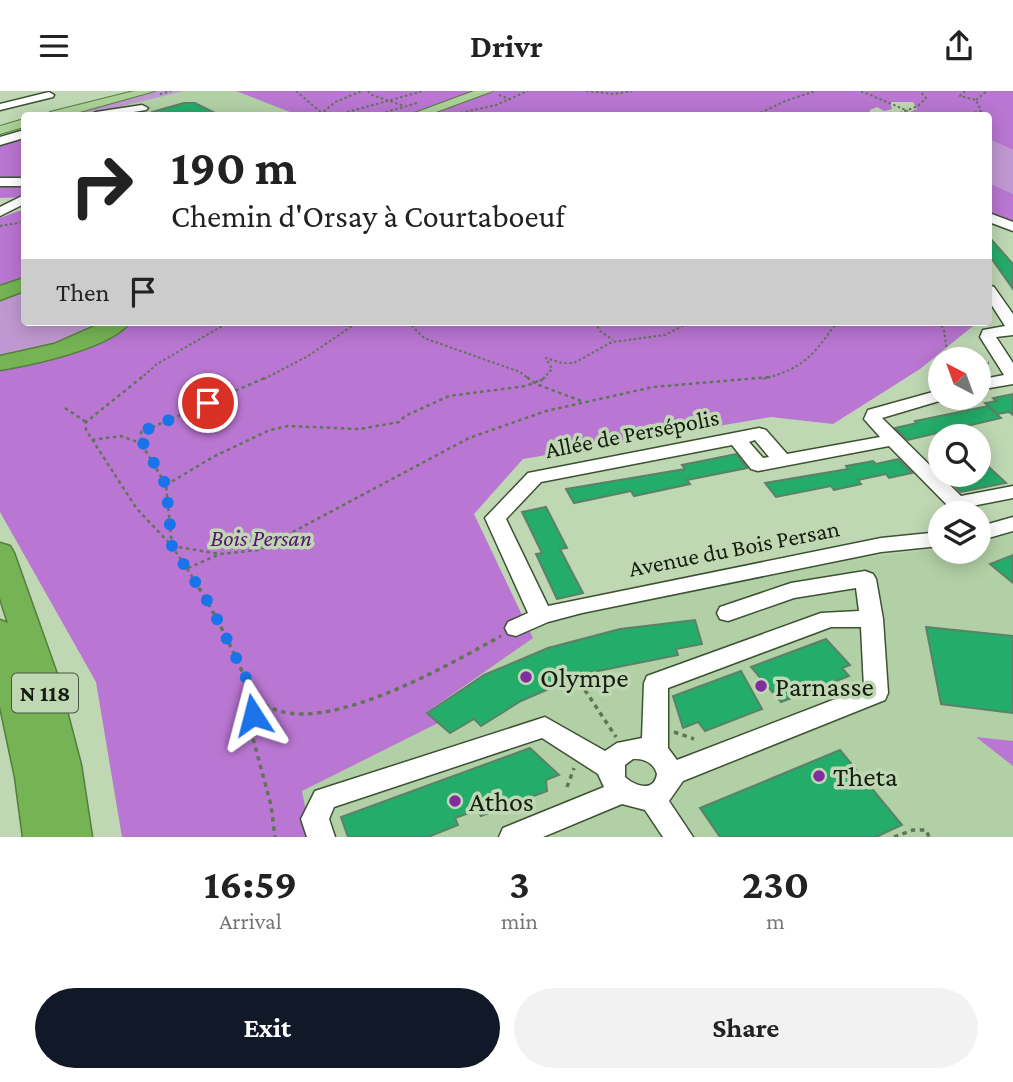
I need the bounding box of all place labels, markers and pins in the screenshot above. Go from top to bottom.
pin [178,373,238,433]
place label: Olympe [540,662,629,693]
marker: Olympe [518,669,534,685]
place label: Parnasse [775,671,874,702]
marker: Parnasse [753,678,769,694]
place label: Theta [833,761,898,792]
marker: Theta [811,768,827,784]
place label: Athos [469,786,534,817]
marker: Athos [447,793,463,809]

